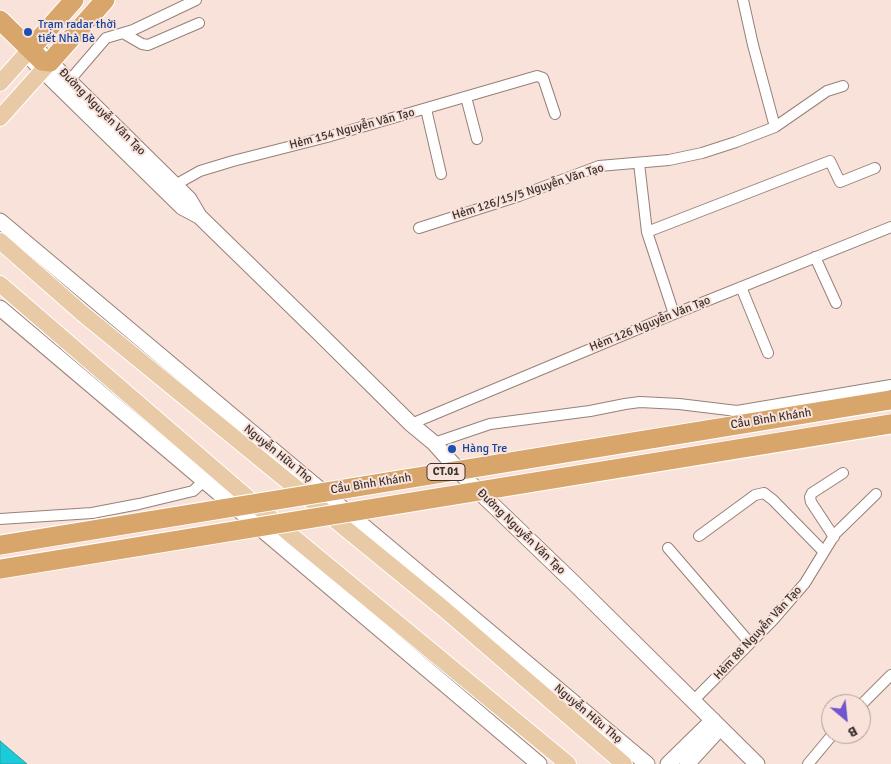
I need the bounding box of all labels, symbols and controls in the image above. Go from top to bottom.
place label: Trạm radar thời tiết Nhà Bè [38,18,116,46]
marker: Trạm radar thời tiết Nhà Bè [22,26,34,38]
street label: Đường Nguyễn Văn Tạo [56,66,148,158]
street label: Hẻm 154 Nguyễn Văn Tạo [288,105,416,153]
street label: Hẻm 126/15/5 Nguyễn Văn Tạo [450,161,606,223]
street label: Hẻm 126 Nguyễn Văn Tạo [587,293,713,355]
street label: Cầu Bình Khánh [730,406,812,432]
street label: Nguyễn Hữu Thọ [241,422,315,486]
place label: Hàng Tre [462,442,507,456]
marker: Hàng Tre [446,443,458,455]
road number: CT.01 [427,464,465,481]
street label: Cầu Bình Khánh [330,471,412,497]
street label: Đường Nguyễn Văn Tạo [474,486,568,578]
street label: Hẻm 88 Nguyễn Văn Tạo [711,583,805,683]
street label: Nguyễn Hữu Thọ [551,681,625,747]
north arrow [821,694,871,744]
text: B [845,722,861,741]

